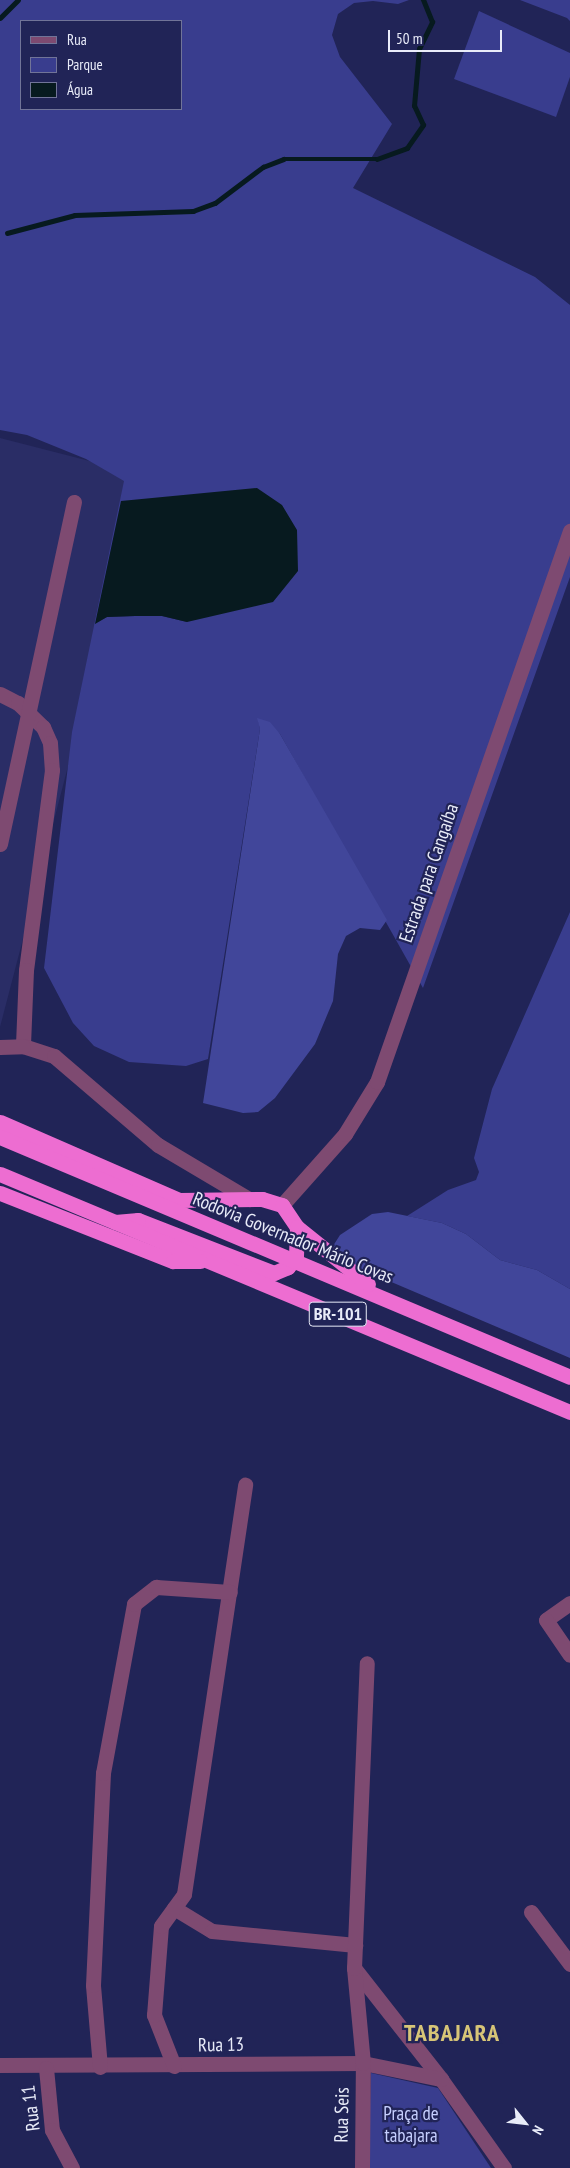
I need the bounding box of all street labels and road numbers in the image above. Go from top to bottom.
street label: Estrada para Cangaíba [395,801,463,945]
street label: Rodovia Governador Mário Covas [189,1187,397,1289]
road number: BR-101 [308,1298,368,1330]
street label: Rua 13 [198,2033,244,2057]
street label: Rua 11 [17,2084,45,2132]
street label: Rua Seis [330,2087,354,2143]

